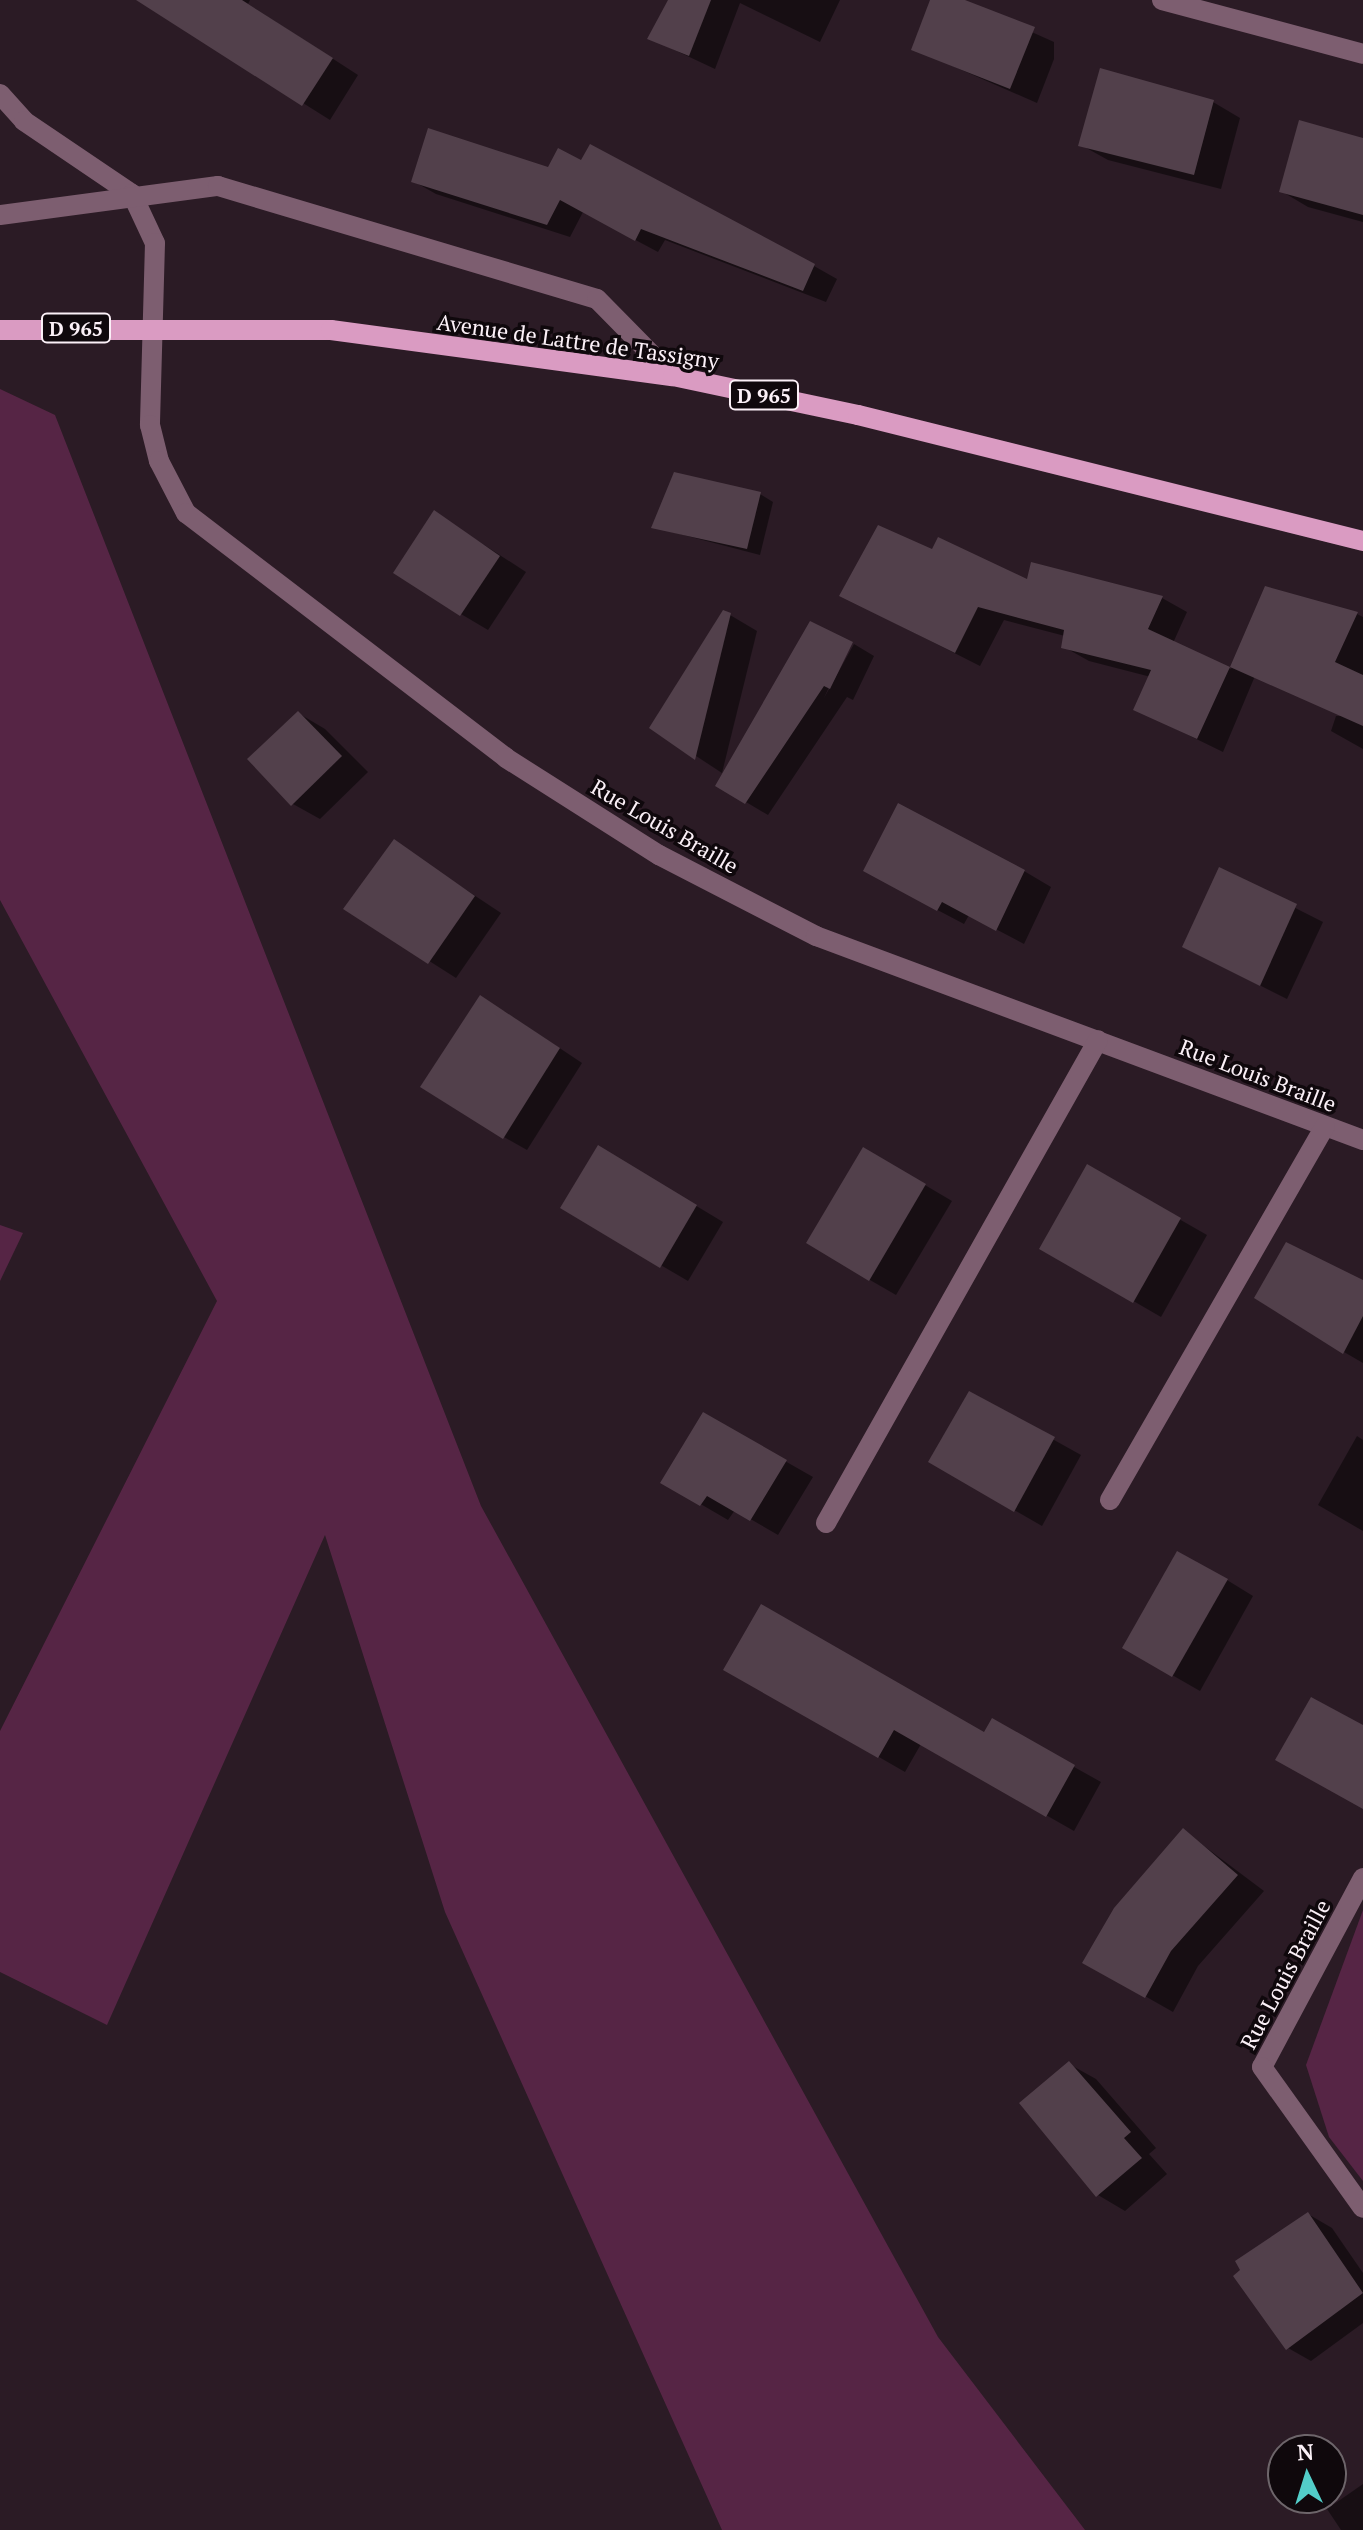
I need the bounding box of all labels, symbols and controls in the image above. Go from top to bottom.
street label: Avenue de Lattre de Tassigny [435,308,721,374]
road number: D 965 [40,312,112,344]
road number: D 965 [728,379,800,411]
street label: Rue Louis Braille [587,773,743,879]
street label: Rue Louis Braille [1176,1033,1340,1117]
street label: Rue Louis Braille [1235,1895,1335,2053]
north arrow [1267,2434,1347,2514]
text: N [1296,2437,1315,2467]

